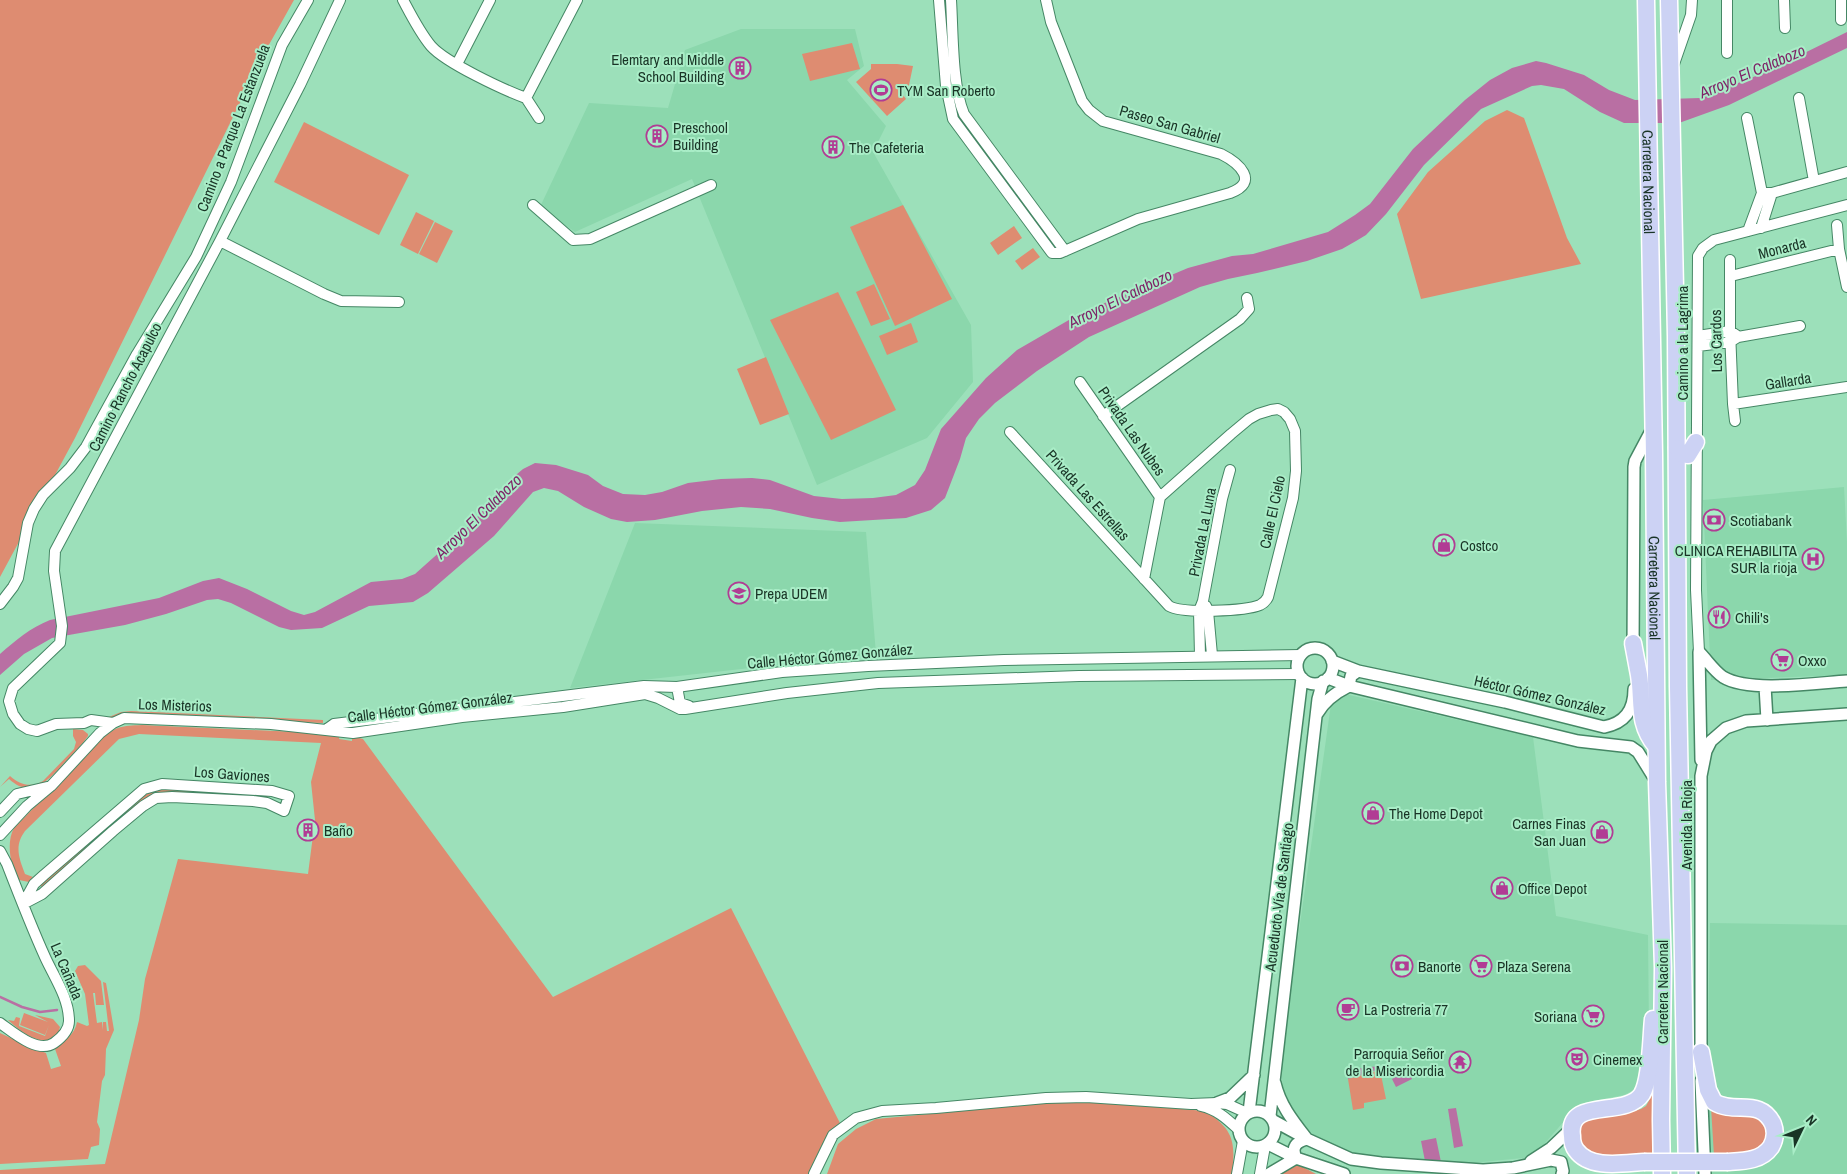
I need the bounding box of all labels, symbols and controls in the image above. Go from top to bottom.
water label: Arroyo El Calabozo [1695,39,1808,104]
street label: Camino a Parque La Estanzuela [191,41,275,215]
place label: Elemtary and Middle School Building [611,49,724,87]
building icon: Elemtary and Middle School Building [728,56,752,80]
sports icon: TYM San Roberto [869,78,893,102]
place label: TYM San Roberto [897,80,996,101]
street label: Paseo San Gabriel [1117,100,1223,148]
place label: Preschool Building [673,117,728,155]
building icon: Preschool Building [645,124,669,148]
street label: Carretera Nacional [1638,130,1661,234]
building icon: The Cafeteria [821,135,845,159]
place label: The Cafeteria [849,137,924,158]
street label: Monarda [1756,232,1808,264]
water label: Arroyo El Calabozo [1063,263,1176,333]
street label: Camino a la Lagrima [1672,285,1693,400]
street label: Los Cardos [1705,309,1727,373]
street label: Camino Rancho Acapulco [83,319,167,455]
street label: Gallarda [1763,367,1813,395]
street label: Privada Las Nubes [1093,382,1171,480]
street label: Privada Las Estrellas [1041,445,1135,545]
water label: Arroyo El Calabozo [429,469,526,564]
street label: Calle El Cielo [1254,473,1290,551]
street label: Privada La Luna [1183,486,1221,578]
bank icon: Scotiabank [1702,508,1726,532]
place label: Scotiabank [1730,510,1792,531]
shop icon: Costco [1432,533,1456,557]
place label: Costco [1460,535,1498,556]
street label: Carretera Nacional [1644,536,1666,640]
place label: CLINICA REHABILITA SUR la rioja [1675,540,1798,578]
hospital icon: CLINICA REHABILITA SUR la rioja [1801,547,1825,571]
school or university icon: Prepa UDEM [727,581,751,605]
place label: Prepa UDEM [755,583,827,604]
restaurant icon: Chili's [1707,605,1731,629]
place label: Chili's [1735,607,1769,628]
street label: Calle Héctor Gómez González [746,638,914,674]
supermarket icon: Oxxo [1770,648,1794,672]
place label: Oxxo [1798,650,1827,671]
street label: Héctor Gómez González [1472,670,1608,720]
street label: Calle Héctor Gómez González [346,686,514,728]
street label: Los Misterios [138,693,212,717]
street label: Los Gaviones [193,761,271,787]
street label: Avenida la Rioja [1676,780,1697,871]
shop icon: The Home Depot [1361,801,1385,825]
place label: The Home Depot [1389,803,1483,824]
place label: Carnes Finas San Juan [1512,813,1586,851]
building icon: Baño [296,818,320,842]
place label: Baño [324,820,353,841]
shop icon: Carnes Finas San Juan [1590,820,1614,844]
street label: Acueducto Vía de Santiago [1259,821,1299,974]
shop icon: Office Depot [1490,876,1514,900]
place label: Office Depot [1518,878,1587,899]
street label: La Cañada [46,939,88,1003]
street label: Carretera Nacional [1652,940,1673,1044]
bank icon: Banorte [1390,954,1414,978]
supermarket icon: Plaza Serena [1469,954,1493,978]
place label: Banorte [1418,956,1461,977]
place label: Plaza Serena [1497,956,1571,977]
cafe icon: La Postreria 77 [1336,997,1360,1021]
place label: La Postreria 77 [1364,999,1448,1020]
supermarket icon: Soriana [1581,1004,1605,1028]
place label: Soriana [1534,1006,1577,1027]
place label: Parroquia Señor de la Misericordia [1346,1043,1444,1081]
theatre icon: Cinemex [1565,1047,1589,1071]
place label: Cinemex [1593,1049,1643,1070]
temple icon: Parroquia Señor de la Misericordia [1448,1050,1472,1074]
north arrow [1777,1104,1827,1154]
text: N [1802,1111,1821,1129]

